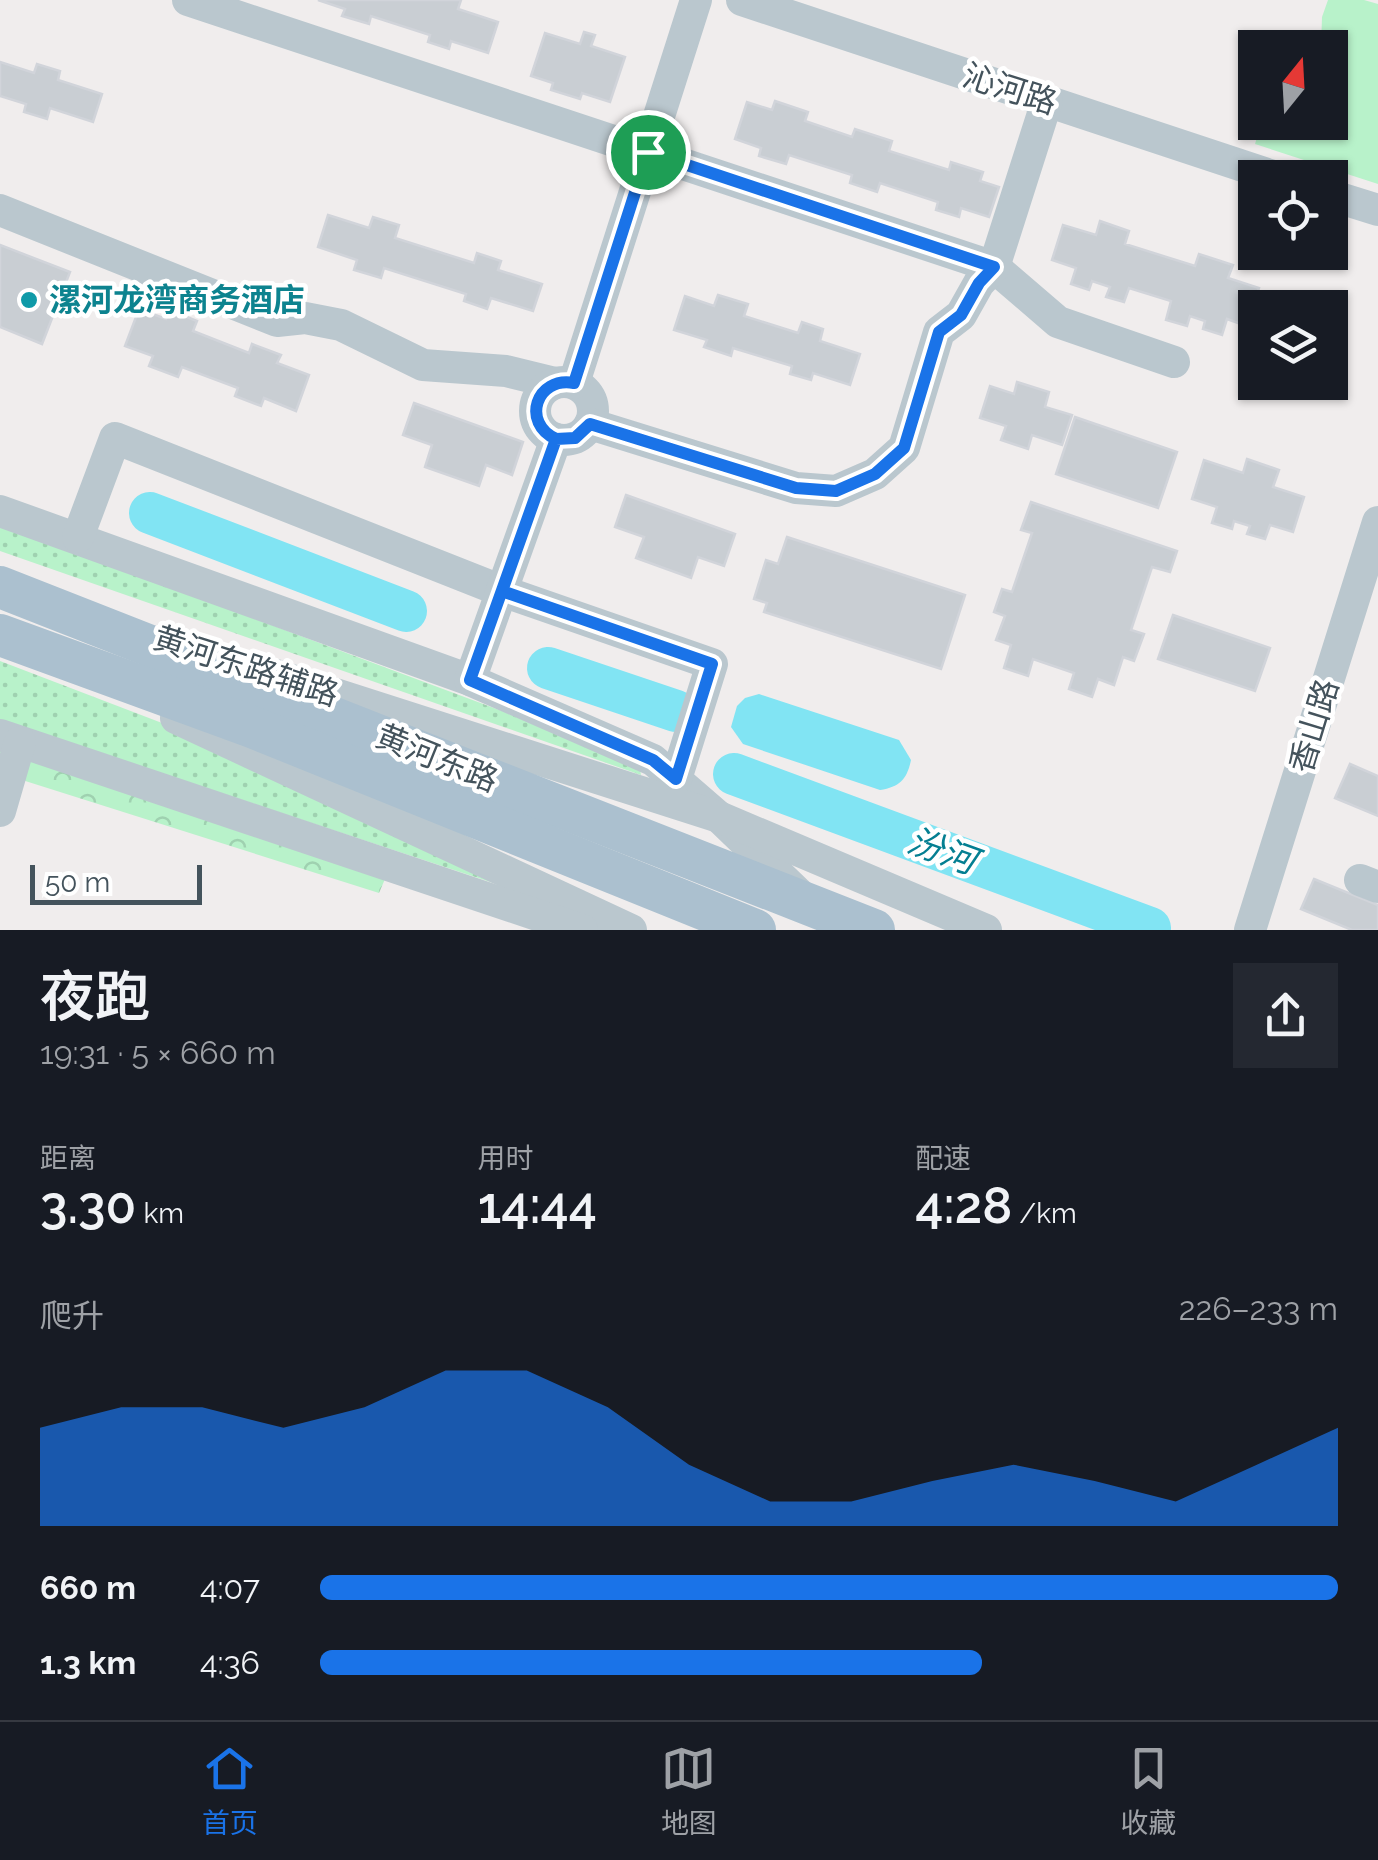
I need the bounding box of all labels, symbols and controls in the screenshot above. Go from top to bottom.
north arrow [1238,30,1348,140]
map controls [1238,30,1348,400]
street label: 沁河路 [959,56,1062,121]
pin [606,110,691,195]
icon: arrive [621,125,676,180]
button: locate [1238,160,1348,270]
place label: 漯河龙湾商务酒店 [49,281,305,318]
marker: 漯河龙湾商务酒店 [18,289,40,311]
button: layers [1238,290,1348,400]
street label: 黄河东路辅路 [149,618,343,713]
street label: 香山路 [1282,675,1345,777]
street label: 黄河东路 [371,716,503,799]
water label: 汾河 [902,819,988,884]
scale bar [30,860,202,904]
text: 50 m [45,866,110,899]
button: share [1233,963,1338,1068]
text: 夜跑 [40,964,150,1029]
text: 19:31 · 5 × 660 m [40,1034,276,1071]
text: 距离 [40,1142,96,1175]
text: 用时 [478,1142,534,1175]
text: 配速 [915,1142,971,1175]
text: 3.30 [40,1176,136,1235]
text: 14:44 [478,1176,597,1235]
text: 4:28 [915,1176,1012,1235]
text: km [136,1197,184,1230]
text: /km [1012,1197,1077,1230]
text: 226–233 m [1179,1290,1338,1327]
text: 爬升 [40,1297,104,1334]
text: 660 m [40,1569,136,1606]
text: 4:07 [200,1569,260,1606]
text: 1.3 km [40,1644,136,1681]
text: 4:36 [200,1644,260,1681]
tab: 首页 [202,1741,258,1841]
tab: 地图 [661,1741,717,1841]
tab: 收藏 [1120,1741,1176,1841]

